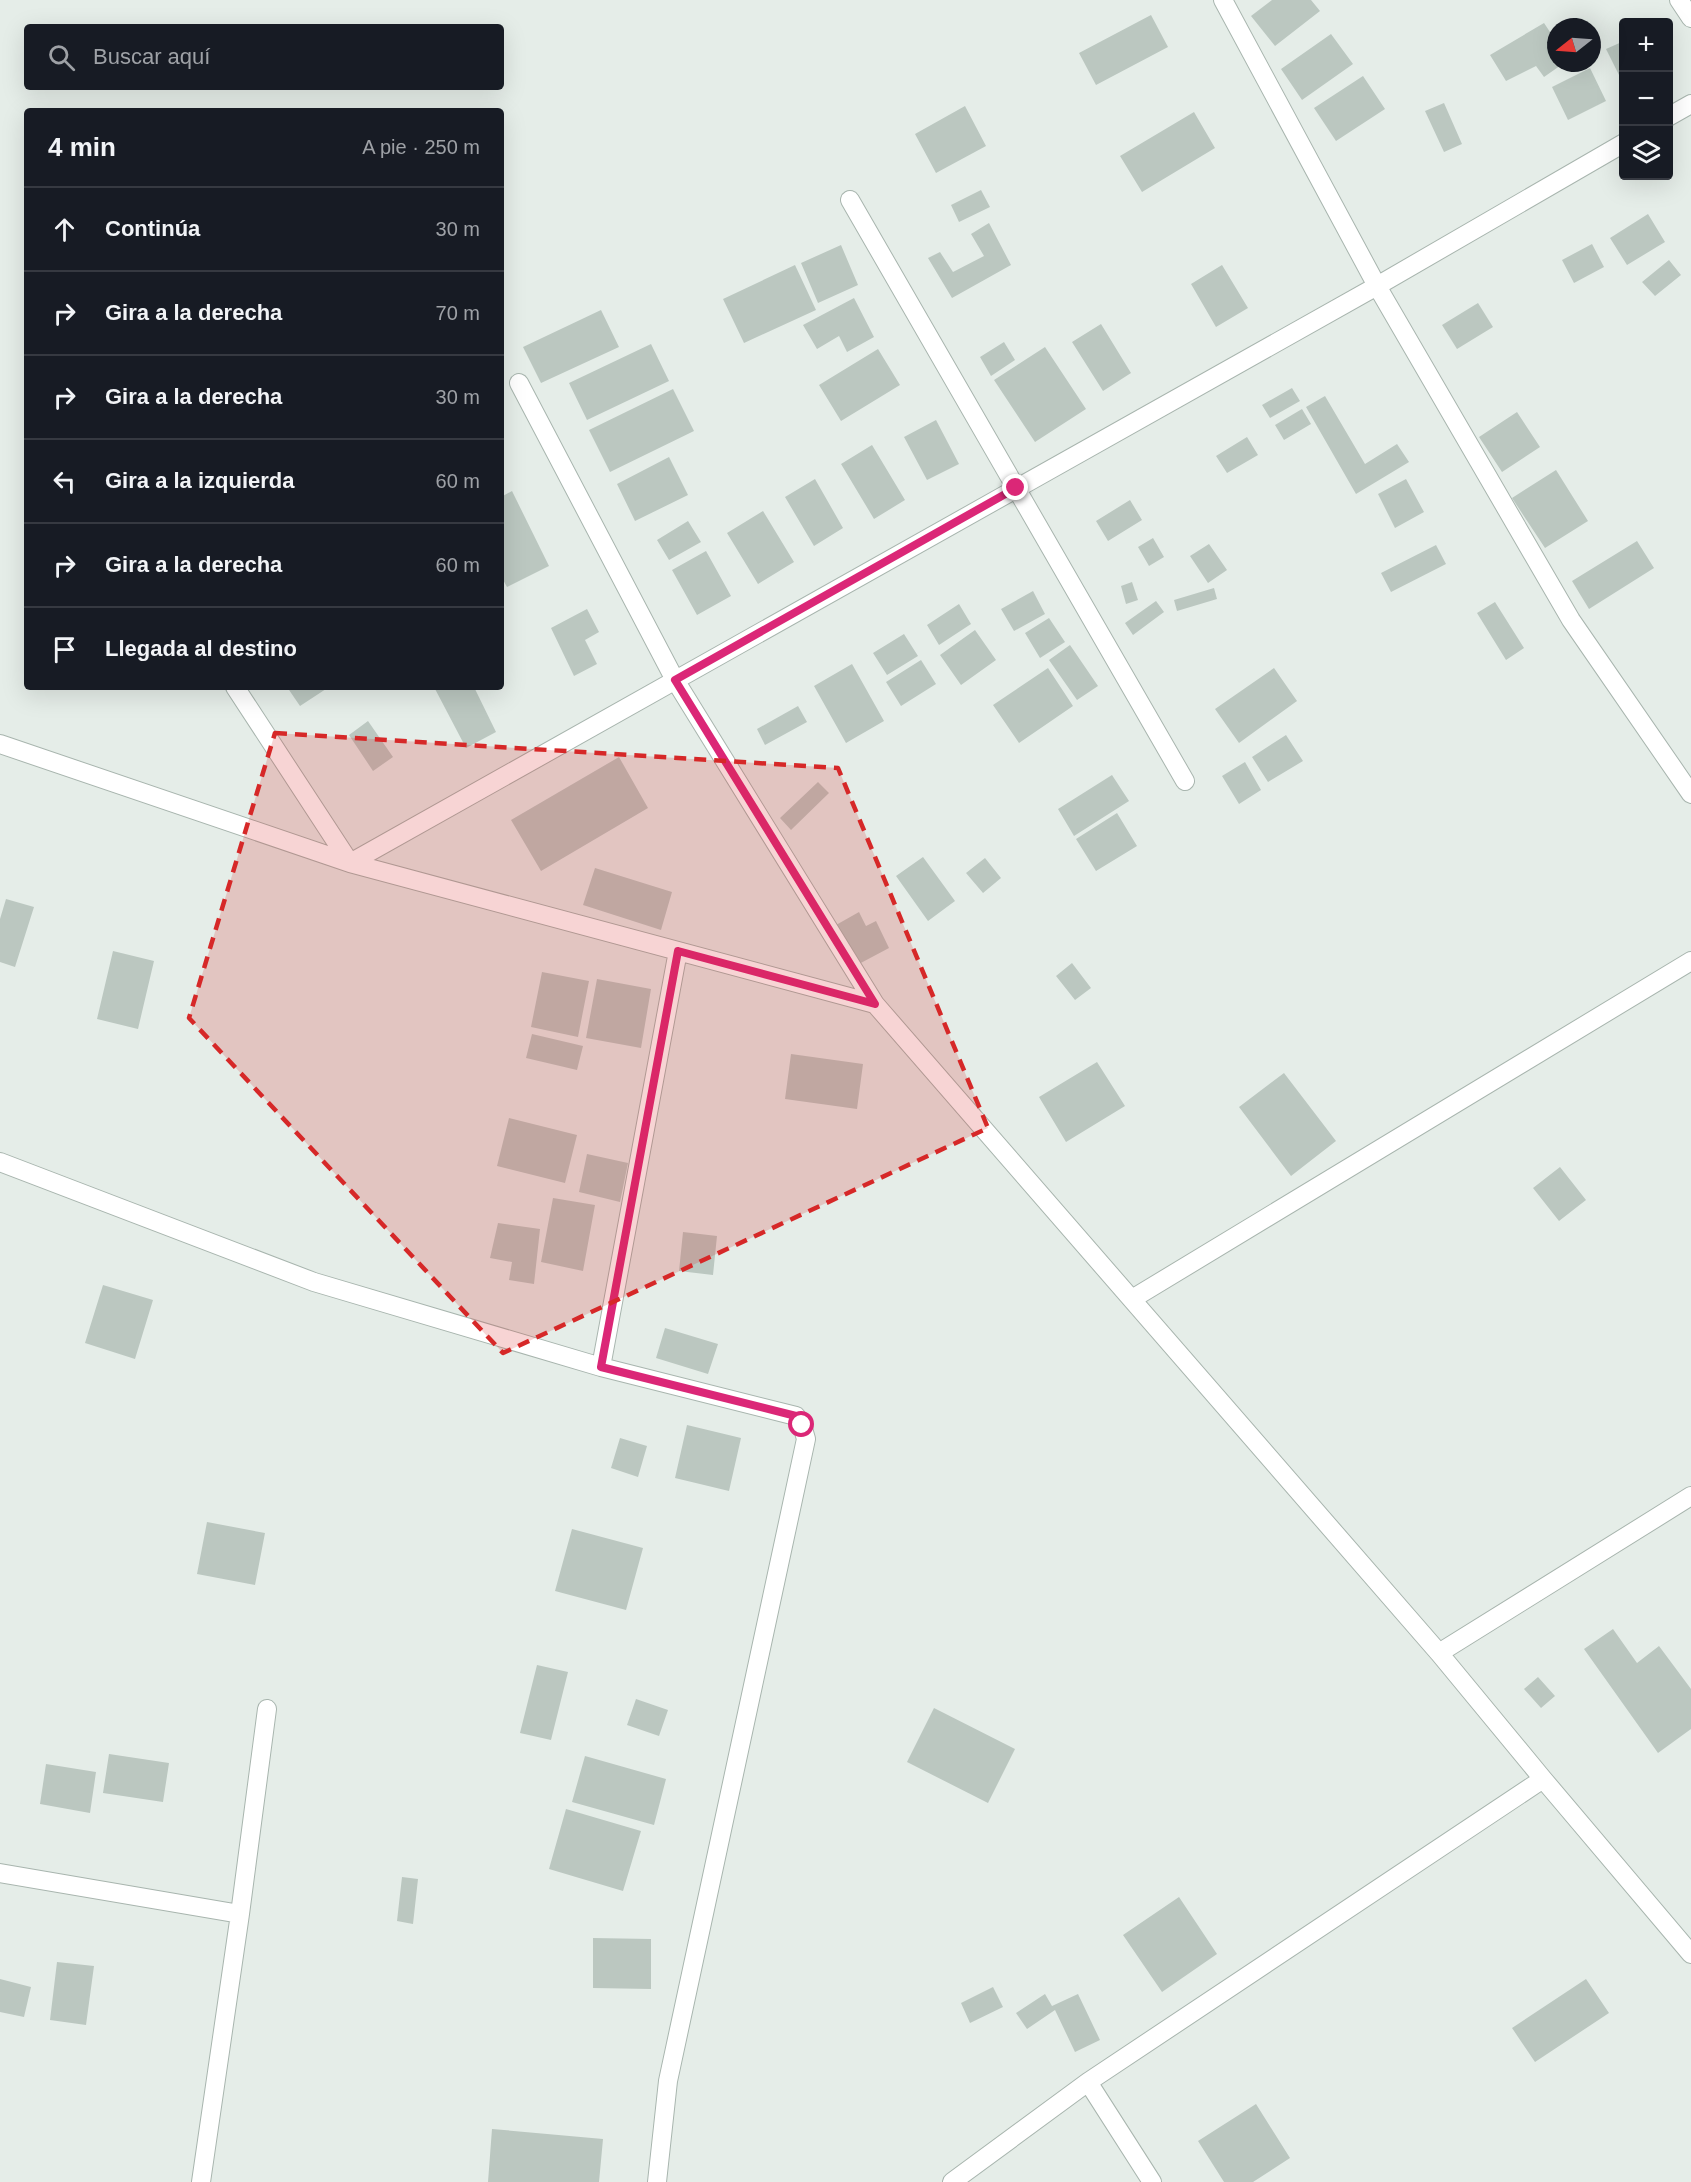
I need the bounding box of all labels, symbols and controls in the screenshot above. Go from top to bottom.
north arrow [1547,18,1601,72]
map controls [1619,18,1673,180]
button: + [1619,18,1673,72]
search box [24,24,504,90]
icon: search [45,41,78,74]
text: Buscar aquí [93,44,210,69]
button: − [1619,72,1673,126]
button: layers [1619,126,1673,180]
text: 4 min [48,132,116,162]
text: A pie · 250 m [362,136,480,158]
icon: ahead [48,213,81,246]
text: Continúa [105,216,200,241]
text: 30 m [436,218,480,240]
icon: right [48,297,81,330]
text: Gira a la derecha [105,300,282,325]
text: 70 m [436,302,480,324]
icon: right [48,381,81,414]
text: Gira a la derecha [105,384,282,409]
text: 30 m [436,386,480,408]
icon: left [48,465,81,498]
text: Gira a la izquierda [105,468,295,493]
text: 60 m [436,470,480,492]
route end [1002,474,1028,500]
icon: right [48,549,81,582]
text: Gira a la derecha [105,552,282,577]
text: 60 m [436,554,480,576]
icon: arrive [48,633,81,666]
text: Llegada al destino [105,636,297,661]
route start [788,1411,814,1437]

